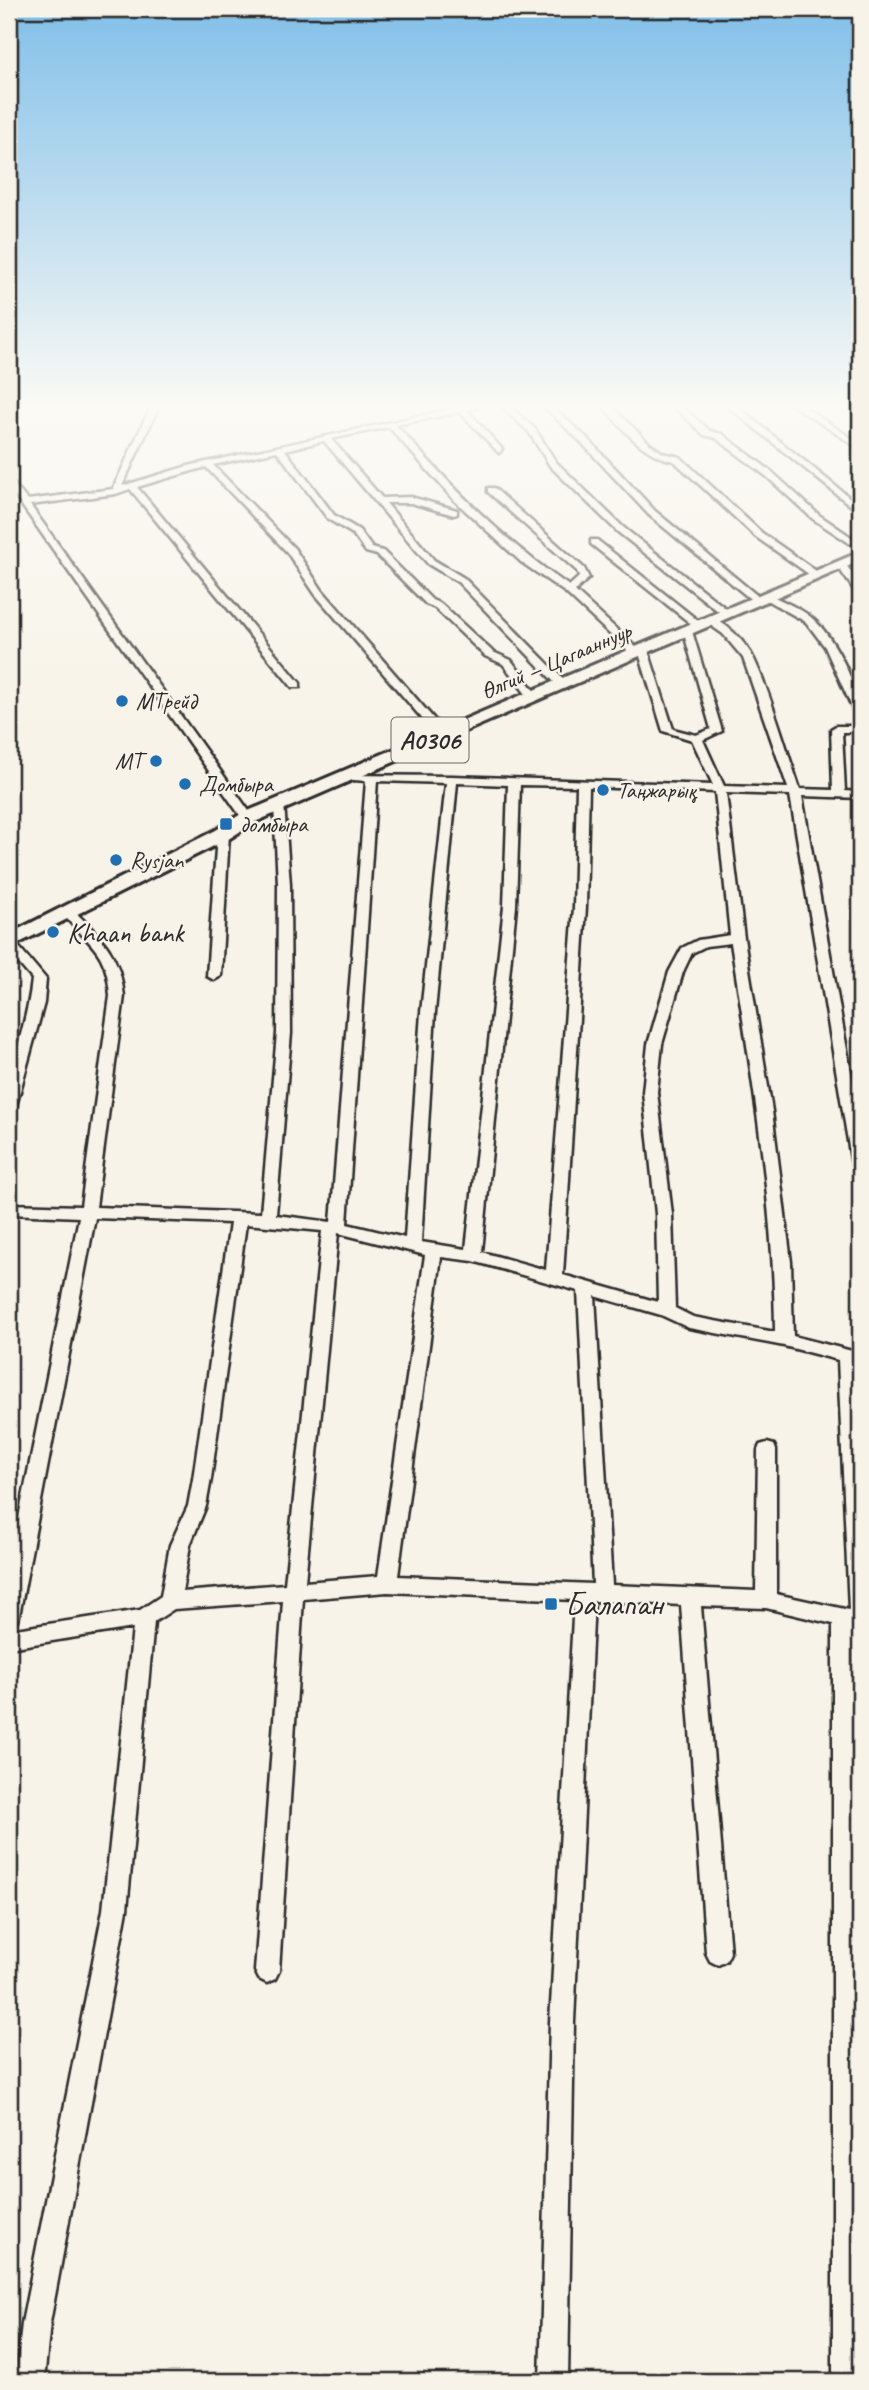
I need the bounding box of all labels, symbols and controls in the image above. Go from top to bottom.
street label: Өлгий — Цагааннуур [476,616,637,706]
place label: MTрейд [136,687,199,716]
marker: MTрейд [114,693,130,709]
road number: A0306 [392,718,468,762]
place label: МТ [115,747,147,776]
marker: МТ [148,753,164,769]
place label: Домбыра [199,770,275,799]
marker: Домбыра [177,776,193,792]
place label: Таңжарық [617,776,698,805]
marker: Таңжарық [595,782,611,798]
place label: домбыра [240,810,309,839]
marker: домбыра [218,816,234,832]
place label: Rysjan [130,846,184,875]
marker: Rysjan [108,852,124,868]
place label: Khaan bank [67,915,185,950]
marker: Khaan bank [45,924,61,940]
place label: Балапан [565,1583,665,1625]
marker: Балапан [543,1596,559,1612]

